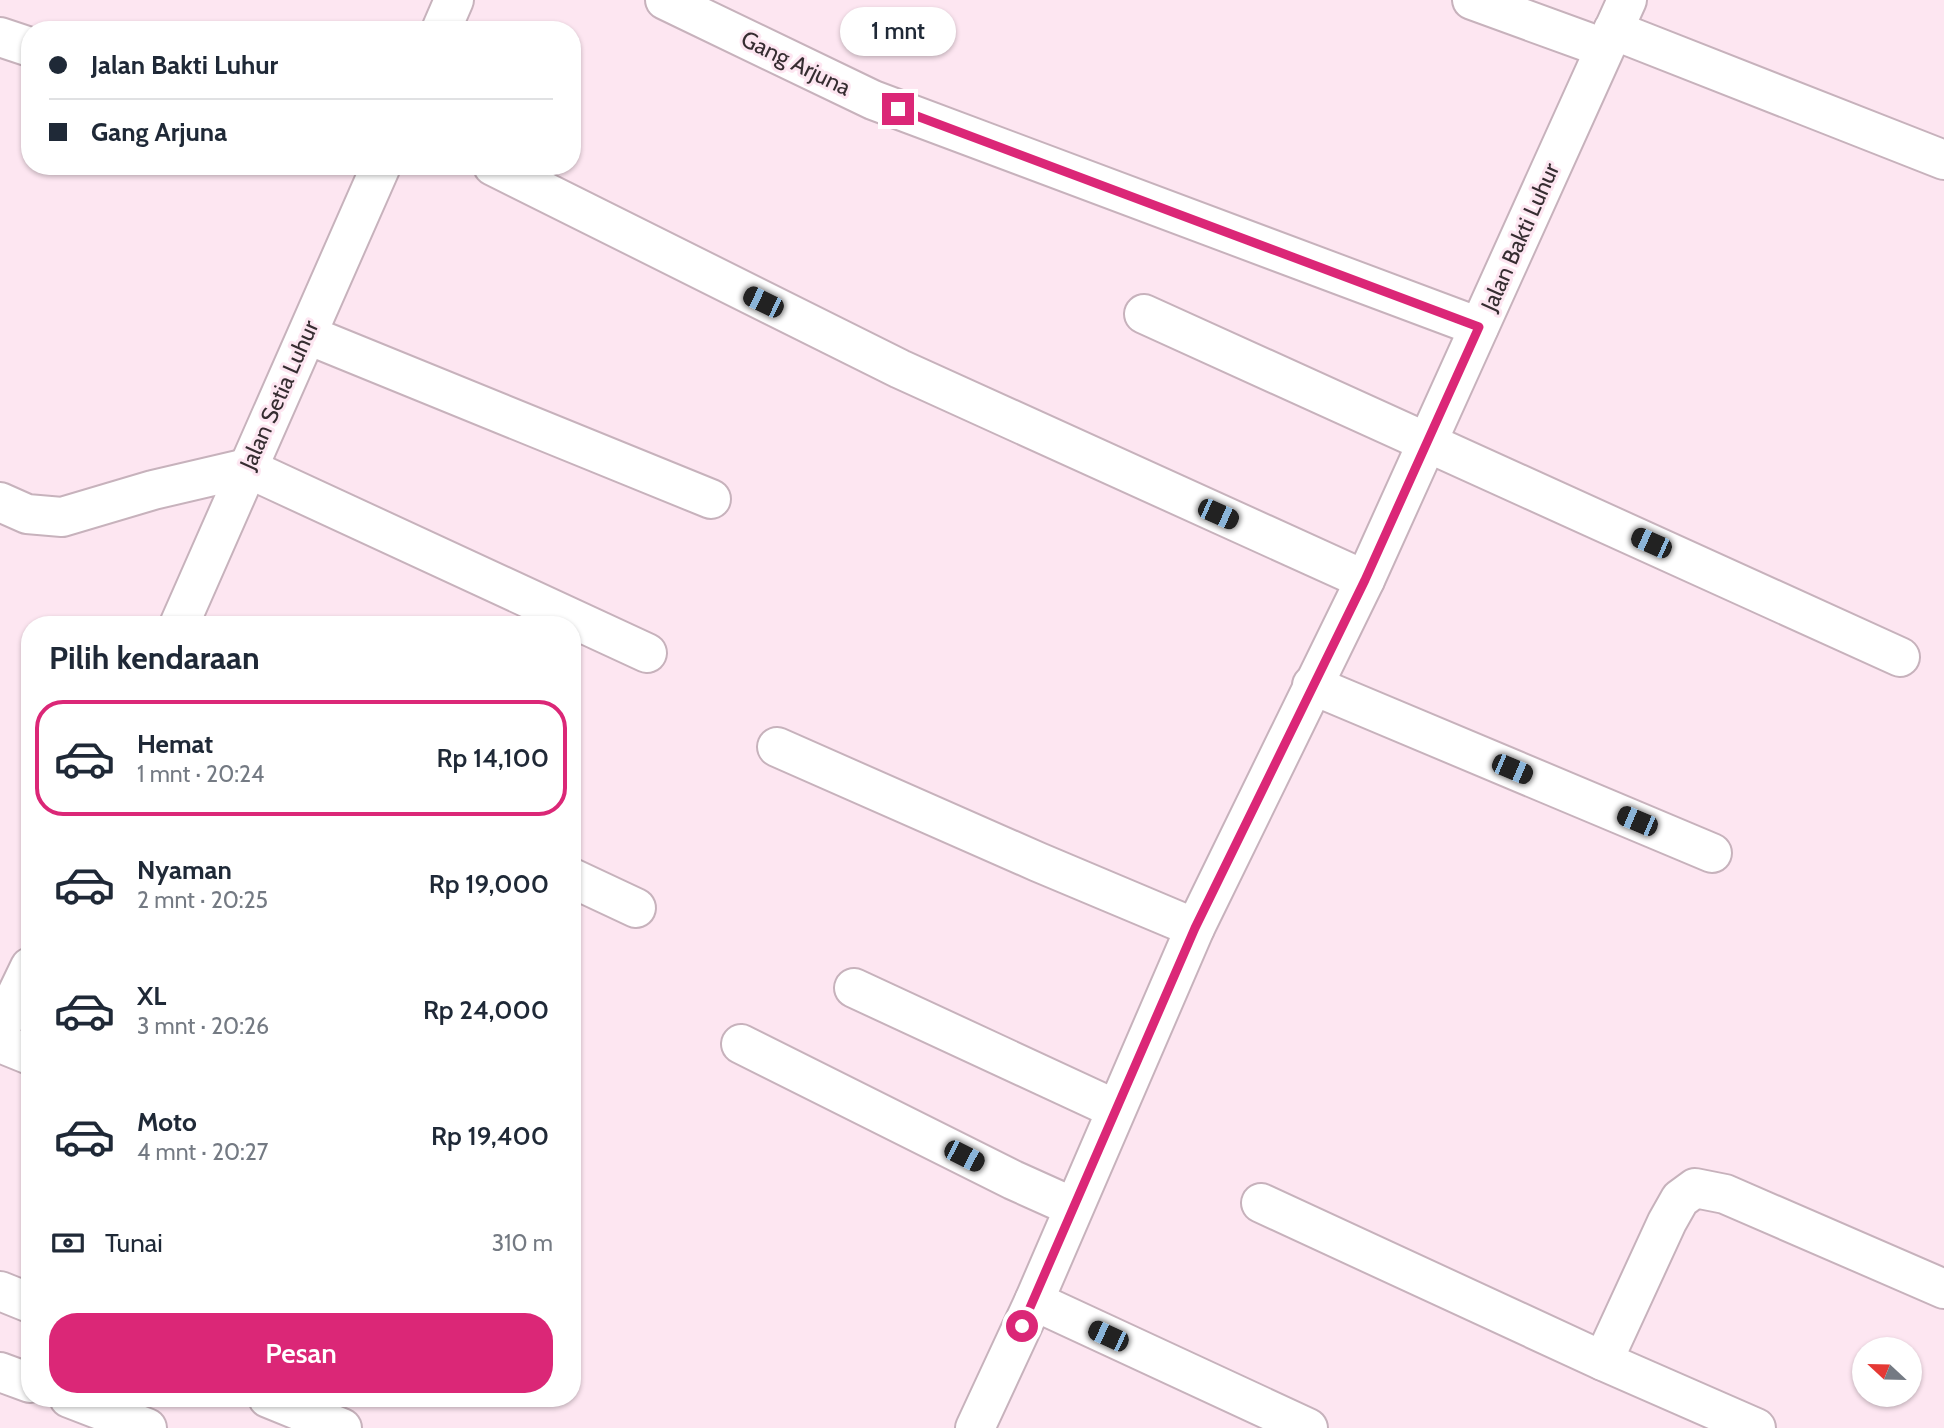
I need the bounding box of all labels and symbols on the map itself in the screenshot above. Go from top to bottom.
callout: 1 mnt [840,7,956,56]
street label: Gang Arjuna [737,24,855,102]
route end [882,93,914,125]
street label: Jalan Bakti Luhur [1474,158,1565,316]
car [740,283,787,321]
street label: Jalan Setia Luhur [233,315,325,475]
car [1195,496,1242,532]
car [1628,525,1675,561]
car [1489,751,1536,787]
car [1614,803,1661,839]
car [941,1137,988,1175]
route start [1006,1310,1038,1342]
car [1085,1318,1132,1354]
north arrow [1852,1337,1922,1407]

